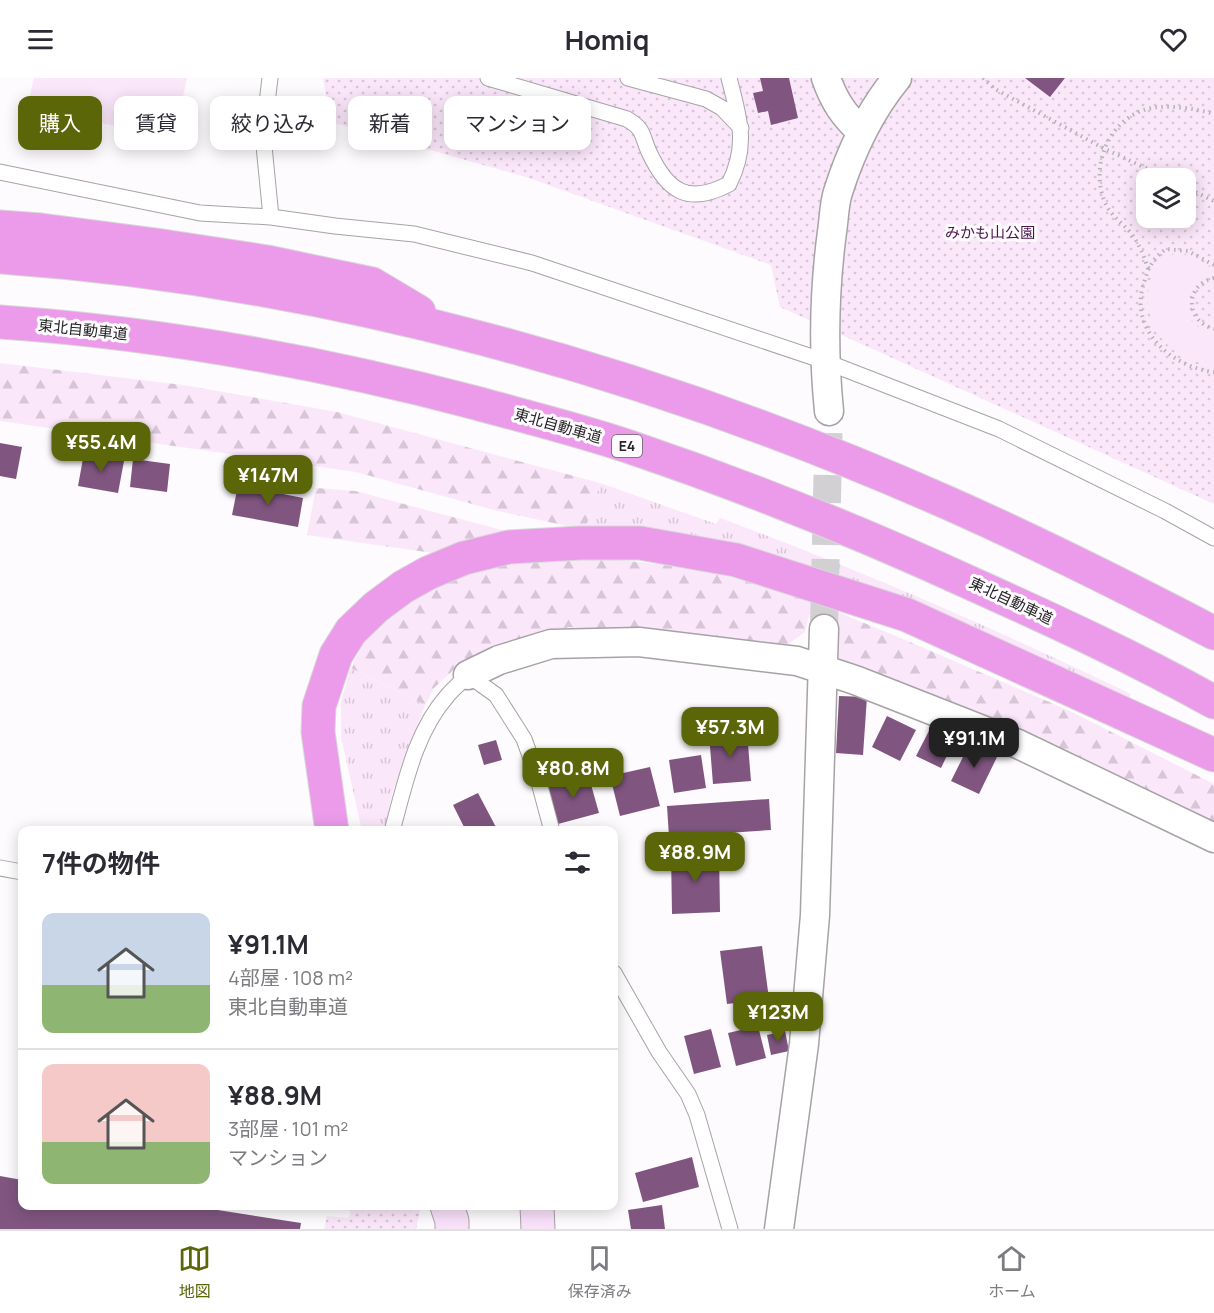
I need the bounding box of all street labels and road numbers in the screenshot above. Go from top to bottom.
street label: 東北自動車道 [37,314,129,345]
street label: 東北自動車道 [512,403,604,448]
road number: E4 [612,435,642,457]
street label: 東北自動車道 [966,572,1056,629]

